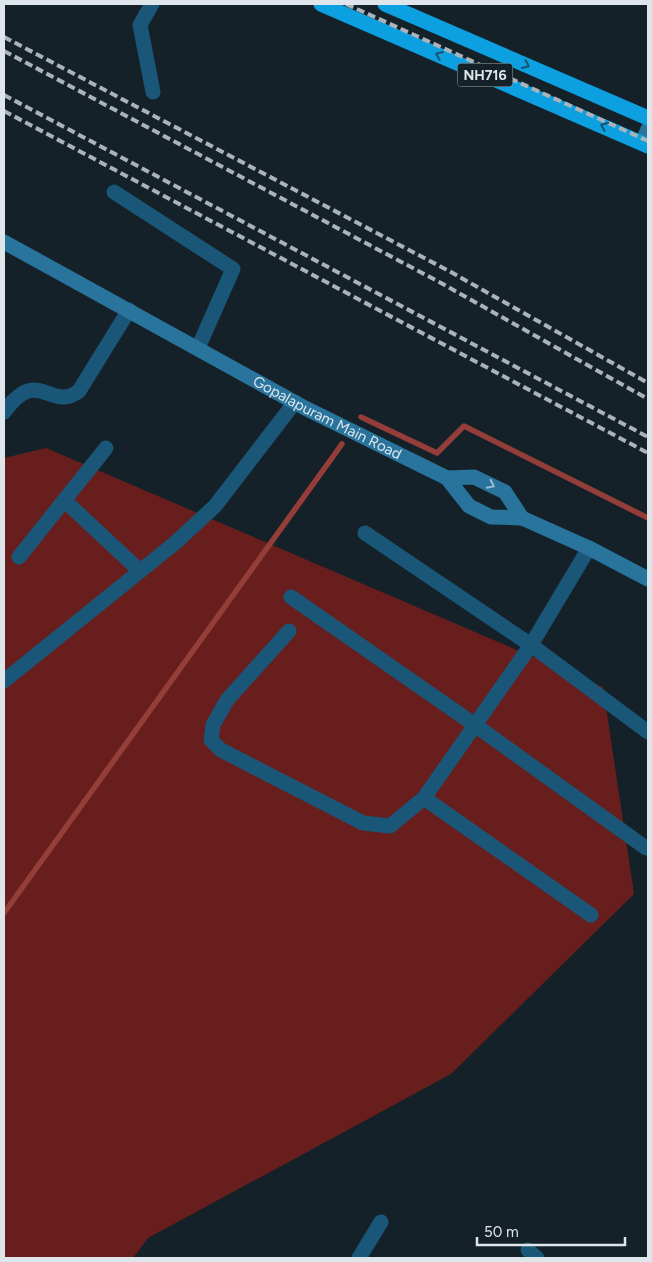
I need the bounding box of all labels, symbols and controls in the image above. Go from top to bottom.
one-way arrow [435,50,444,61]
one-way arrow [521,59,530,70]
road number: NH716 [458,64,512,86]
one-way arrow [600,122,609,133]
street label: Gopalapuram Main Road [250,372,405,463]
one-way arrow [486,479,495,490]
scale bar [477,1214,624,1246]
text: 50 m [484,1223,519,1241]

